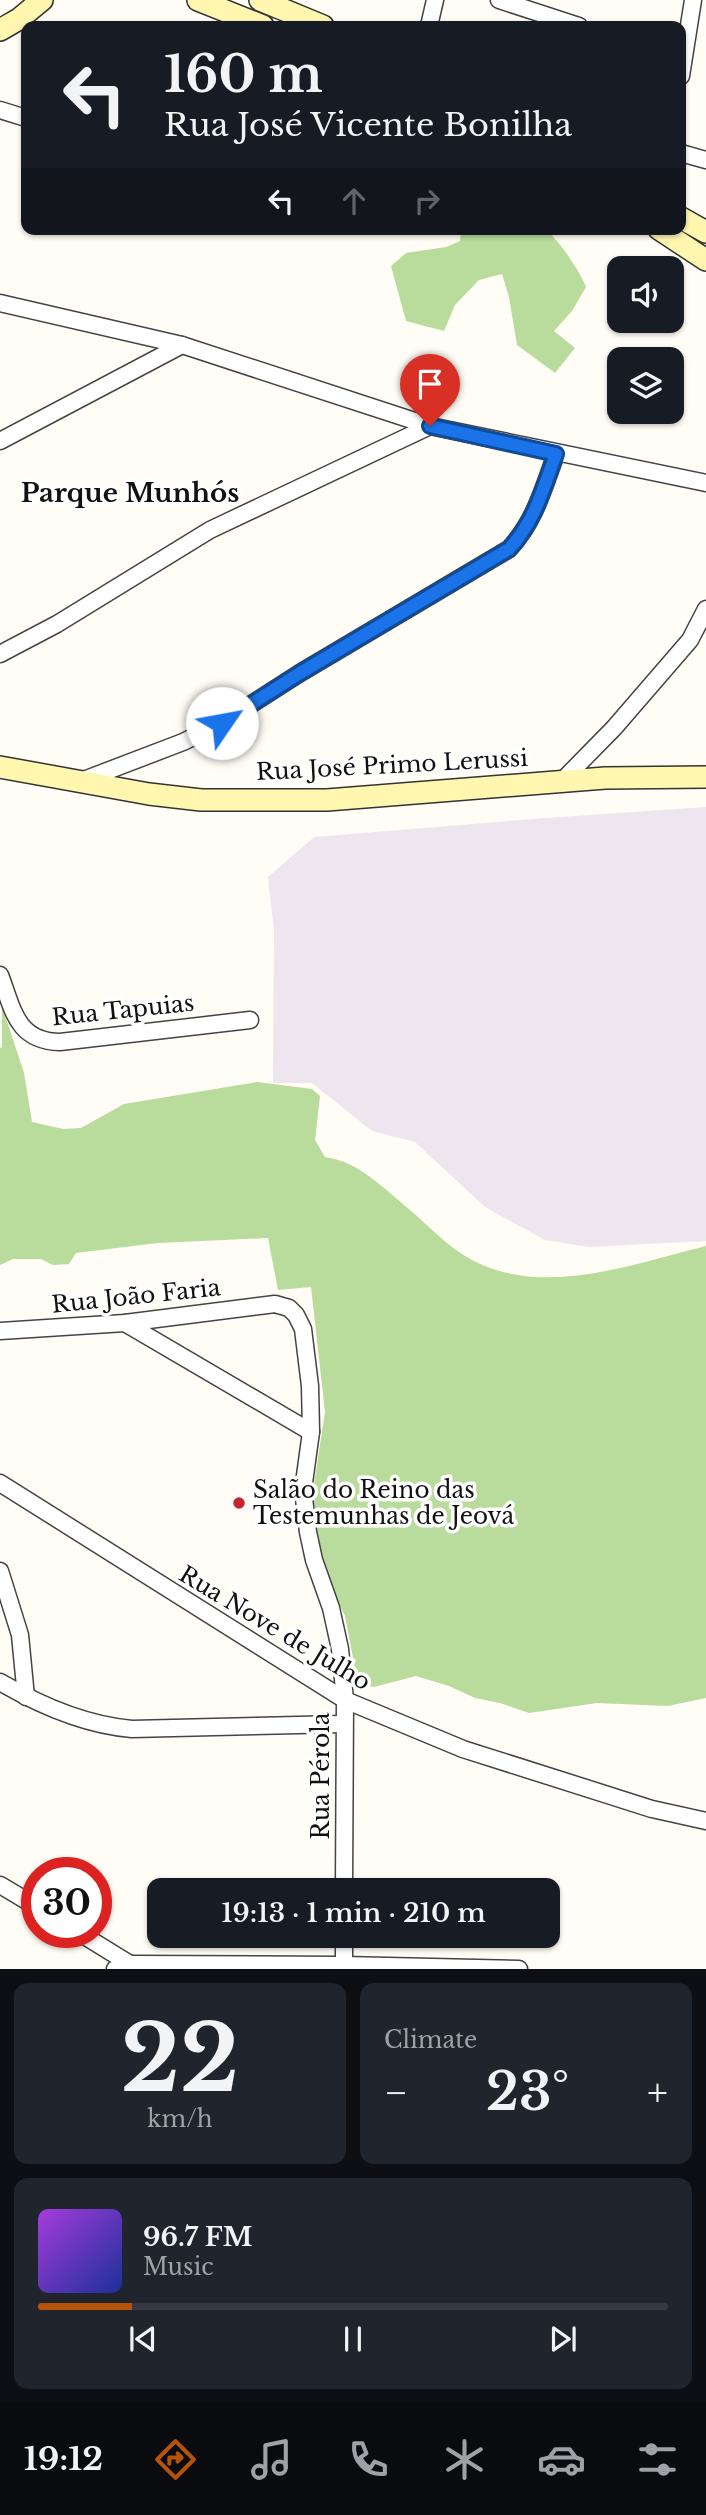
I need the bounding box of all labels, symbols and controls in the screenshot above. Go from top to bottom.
text: 160 m [164,44,323,105]
icon: left [49,49,140,140]
text: Rua José Vicente Bonilha [164,105,572,145]
icon: left [262,182,300,220]
icon: ahead [335,182,373,220]
icon: right [408,182,446,220]
map controls [607,256,684,424]
button: sound [607,256,684,333]
button: layers [607,347,684,424]
pin [400,354,460,426]
icon: arrive [411,365,449,403]
district label: Parque Munhós [21,477,239,509]
position arrow [185,686,259,760]
street label: Rua José Primo Lerussi [255,744,529,786]
street label: Rua Tapuias [51,989,195,1031]
street label: Rua João Faria [50,1273,222,1319]
place label: Salão do Reino das Testemunhas de Jeová [253,1476,514,1530]
marker: Salão do Reino das Testemunhas de Jeová [231,1495,247,1511]
street label: Rua Nove de Julho [174,1560,376,1696]
street label: Rua Pérola [307,1712,335,1839]
speed limit sign: 30 [21,1857,112,1948]
text: 19:13 · 1 min · 210 m [221,1897,486,1929]
text: 22 [121,2003,239,2116]
text: Climate [384,2026,477,2054]
text: 23° [486,2060,569,2124]
text: − [384,2069,408,2116]
text: + [647,2069,668,2116]
text: km/h [147,2105,213,2133]
text: 96.7 FM [143,2221,253,2253]
text: Music [143,2253,214,2281]
icon: previous [124,2320,162,2358]
icon: pause [334,2320,372,2358]
icon: next [544,2320,582,2358]
icon: directions [151,2435,200,2484]
icon: music [247,2435,296,2484]
icon: phone [344,2435,393,2484]
icon: climate [440,2435,489,2484]
icon: car [537,2435,586,2484]
icon: filters [633,2435,682,2484]
text: 19:12 [24,2439,103,2479]

